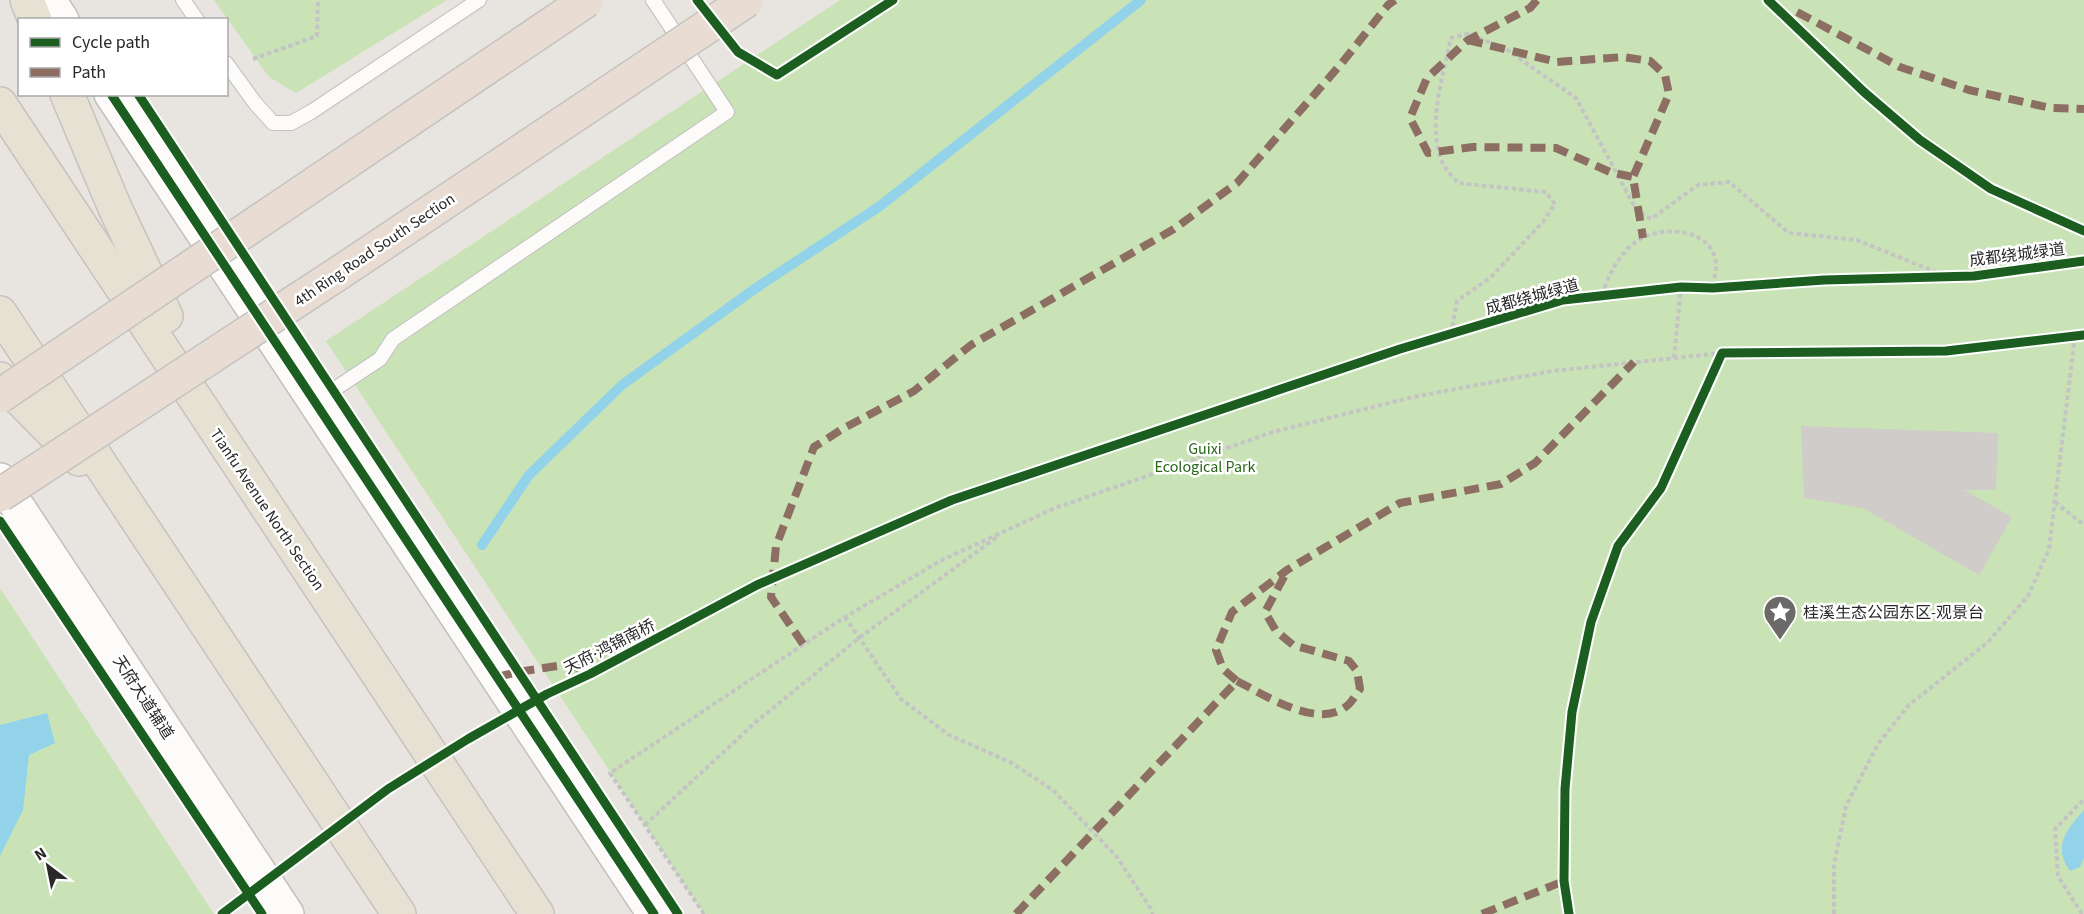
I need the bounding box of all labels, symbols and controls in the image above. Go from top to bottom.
legend [18,18,228,96]
text: Cycle path [72,30,150,55]
text: Path [72,60,106,85]
street label: 4th Ring Road South Section [290,188,459,312]
street label: 成都绕城绿道 [1968,238,2066,272]
street label: 成都绕城绿道 [1483,274,1581,320]
street label: Tianfu Avenue North Section [205,424,330,595]
park label: Guixi Ecological Park [1154,438,1256,478]
place icon: 桂溪生态公园东区-观景台 [1762,594,1798,641]
place label: 桂溪生态公园东区-观景台 [1803,602,1984,624]
street label: 天府·鸿锦南桥 [560,614,659,679]
street label: 天府大道辅道 [108,651,179,744]
north arrow [18,836,78,896]
text: N [30,842,51,866]

